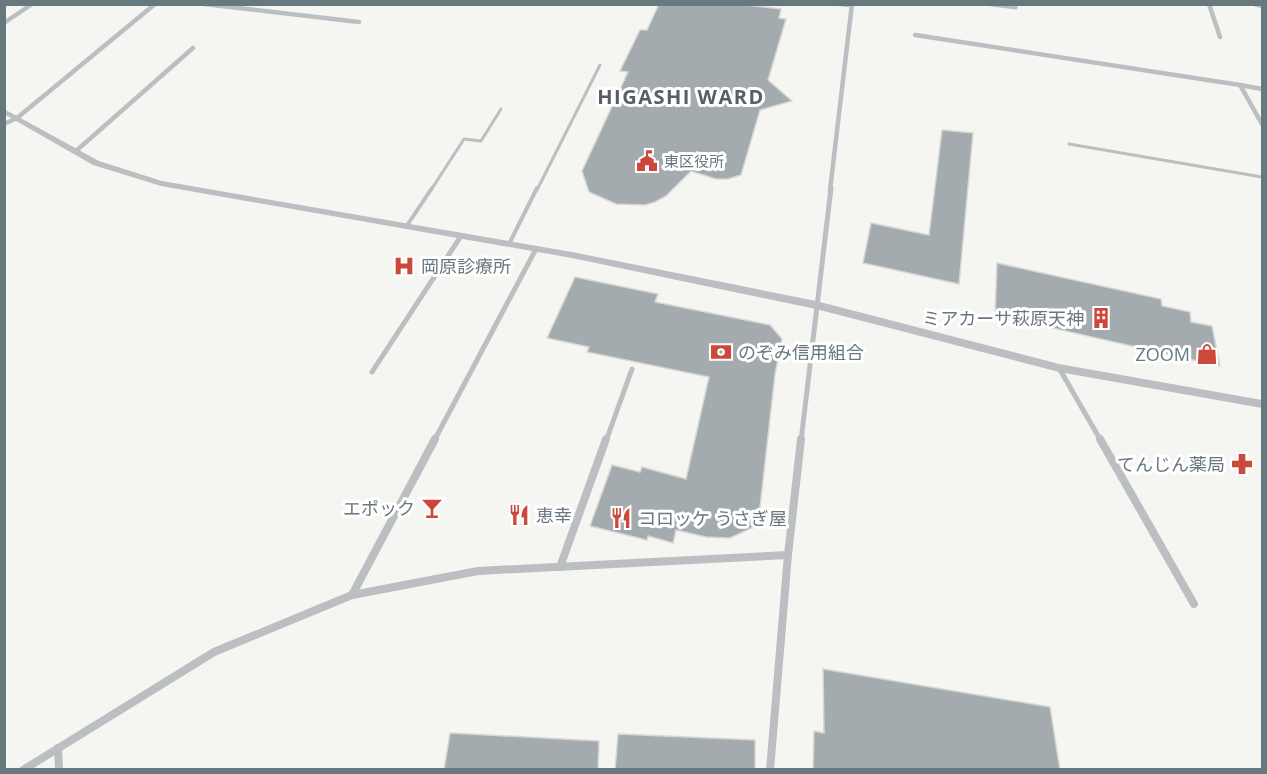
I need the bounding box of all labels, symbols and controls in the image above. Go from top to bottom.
district label: HIGASHI WARD [597,83,765,110]
public building icon: 東区役所 [635,149,659,173]
place label: 東区役所 [664,151,724,171]
hospital icon: 岡原診療所 [392,254,416,278]
place label: 岡原診療所 [421,254,511,278]
place label: ミアカーサ萩原天神 [922,306,1084,330]
building icon: ミアカーサ萩原天神 [1089,306,1113,330]
bank icon: のぞみ信用組合 [709,340,733,364]
place label: のぞみ信用組合 [738,340,864,364]
place label: ZOOM [1136,342,1190,366]
shop icon: ZOOM [1195,342,1219,366]
place label: てんじん薬局 [1117,452,1225,476]
pharmacy icon: てんじん薬局 [1230,452,1254,476]
place label: エポック [343,496,415,520]
bar icon: エポック [420,496,444,520]
restaurant icon: 恵幸 [507,503,531,527]
place label: 恵幸 [536,503,572,527]
restaurant icon: コロッケ うさぎ屋 [609,506,633,530]
place label: コロッケ うさぎ屋 [638,506,787,530]

